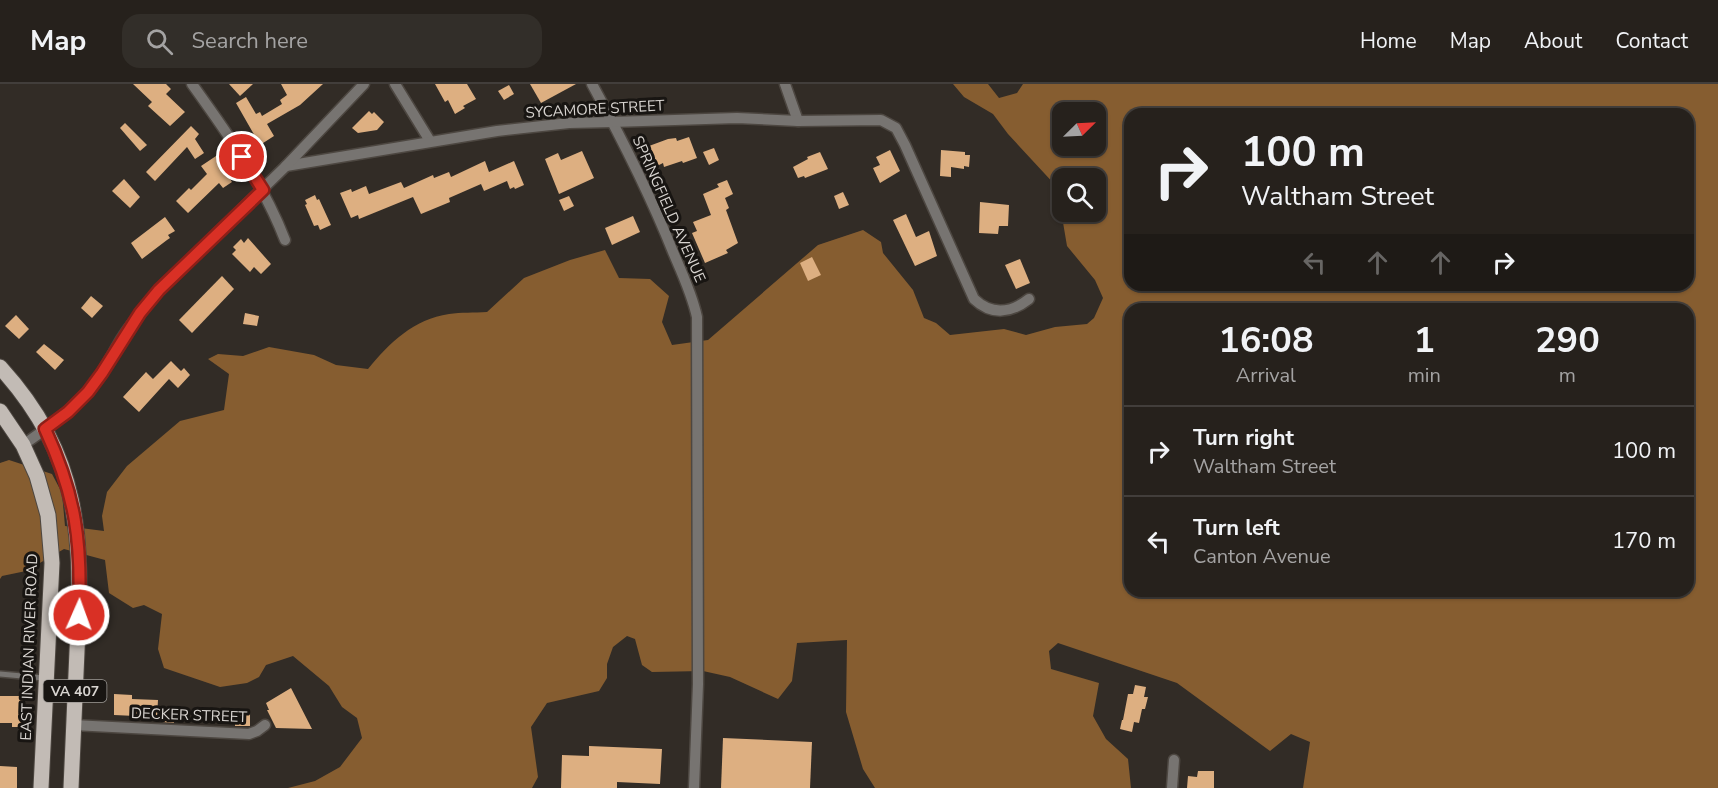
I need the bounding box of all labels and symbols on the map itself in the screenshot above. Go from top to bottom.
street label: SYCAMORE STREET [525,95,665,123]
north arrow [1052,102,1106,156]
pin [216,131,267,182]
street label: SPRINGFIELD AVENUE [628,133,710,285]
street label: EAST INDIAN RIVER ROAD [16,553,42,741]
position arrow [47,583,111,647]
road number: VA 407 [44,680,106,702]
street label: DECKER STREET [131,703,247,727]

